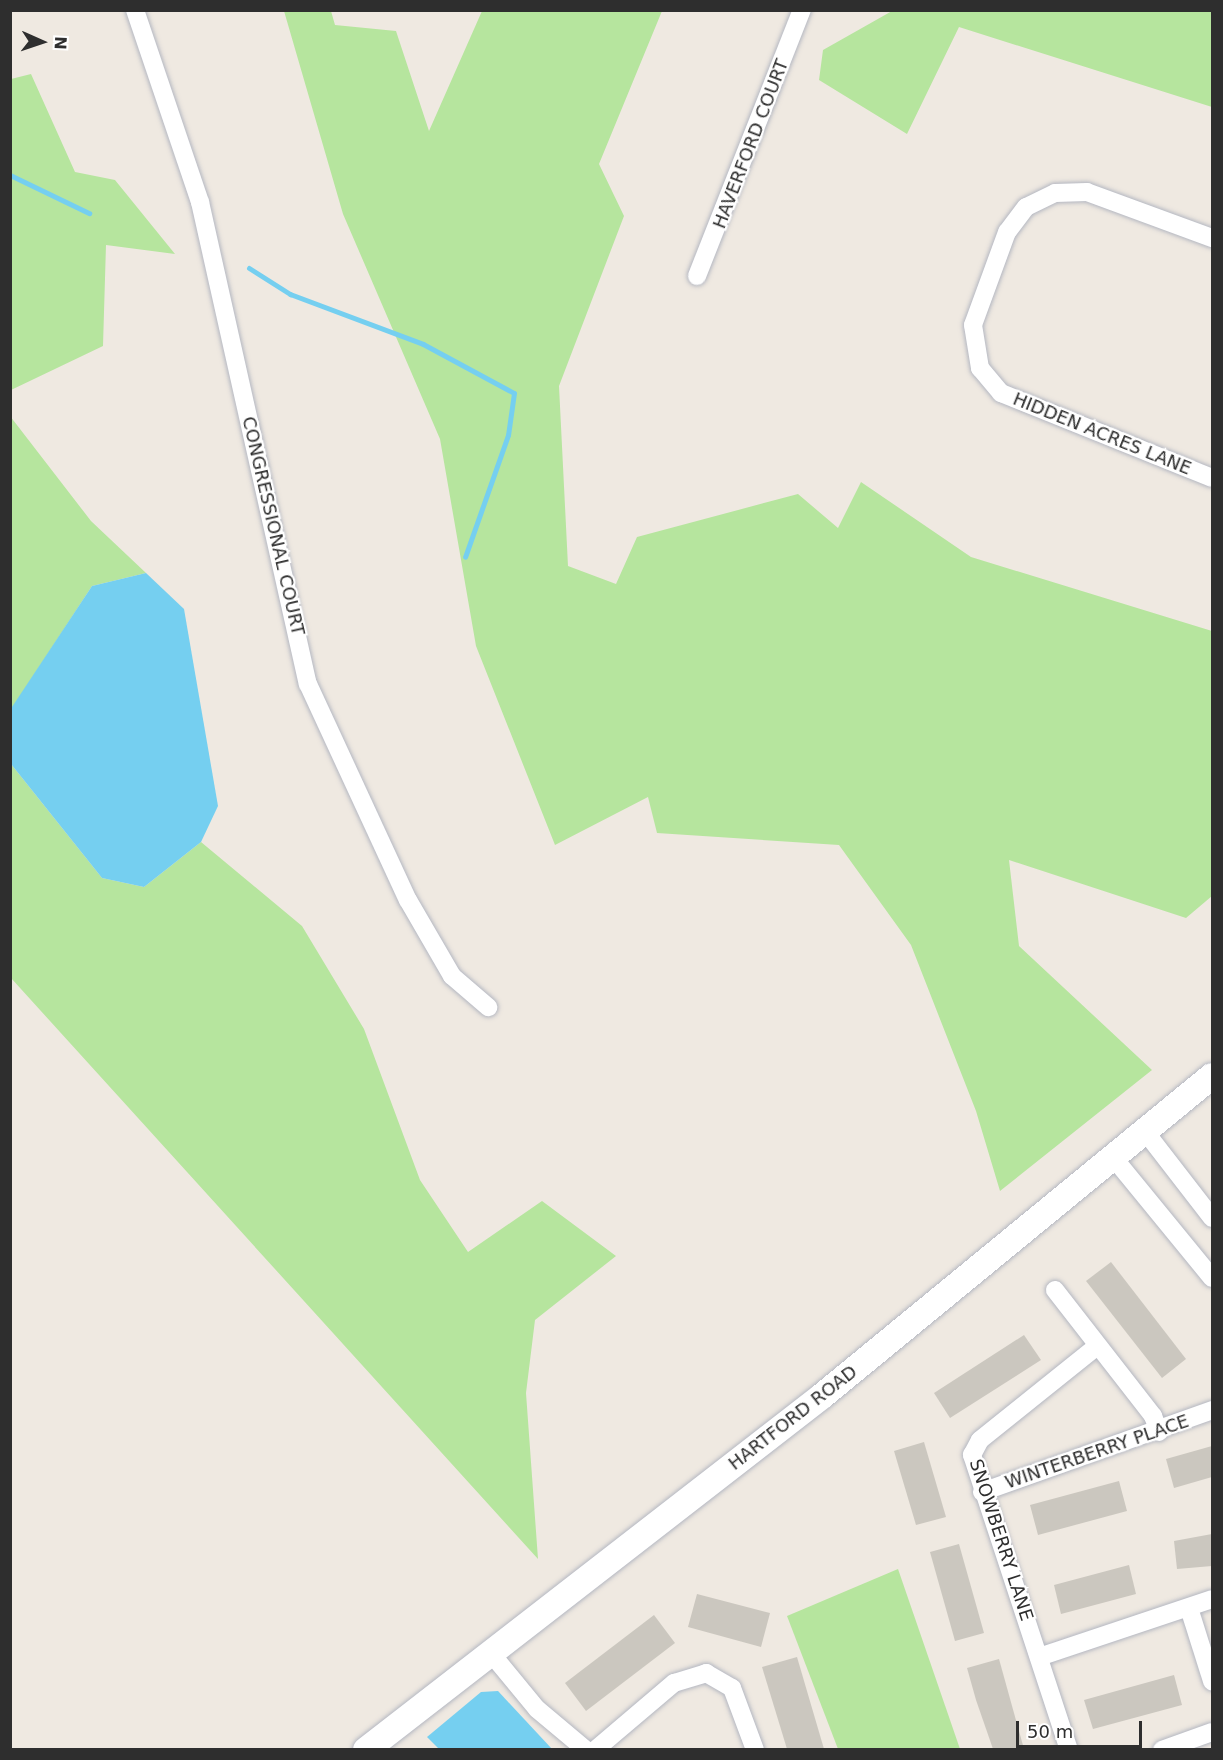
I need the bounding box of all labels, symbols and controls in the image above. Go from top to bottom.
north arrow [12,12,72,72]
text: N [51,36,70,50]
street label: HAVERFORD COURT [709,56,793,232]
street label: HIDDEN ACRES LANE [1010,388,1194,480]
street label: CONGRESSIONAL COURT [237,414,309,638]
street label: HARTFORD ROAD [724,1361,862,1475]
street label: WINTERBERRY PLACE [1002,1410,1192,1494]
street label: SNOWBERRY LANE [965,1456,1037,1624]
scale bar [1019,1709,1145,1747]
text: 50 m [1027,1721,1073,1742]

